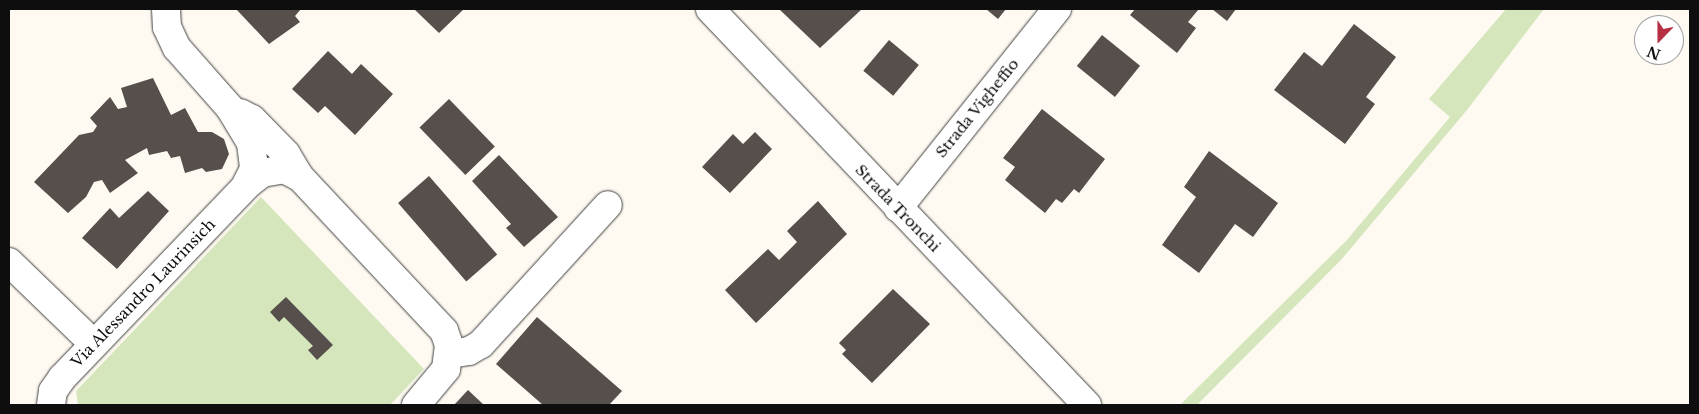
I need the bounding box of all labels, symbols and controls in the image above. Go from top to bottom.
north arrow [1634,15,1684,65]
text: N [1644,42,1663,64]
street label: Strada Vigheffio [931,55,1023,161]
street label: Strada Tronchi [852,160,944,256]
street label: Via Alessandro Laurinsich [67,215,219,371]

